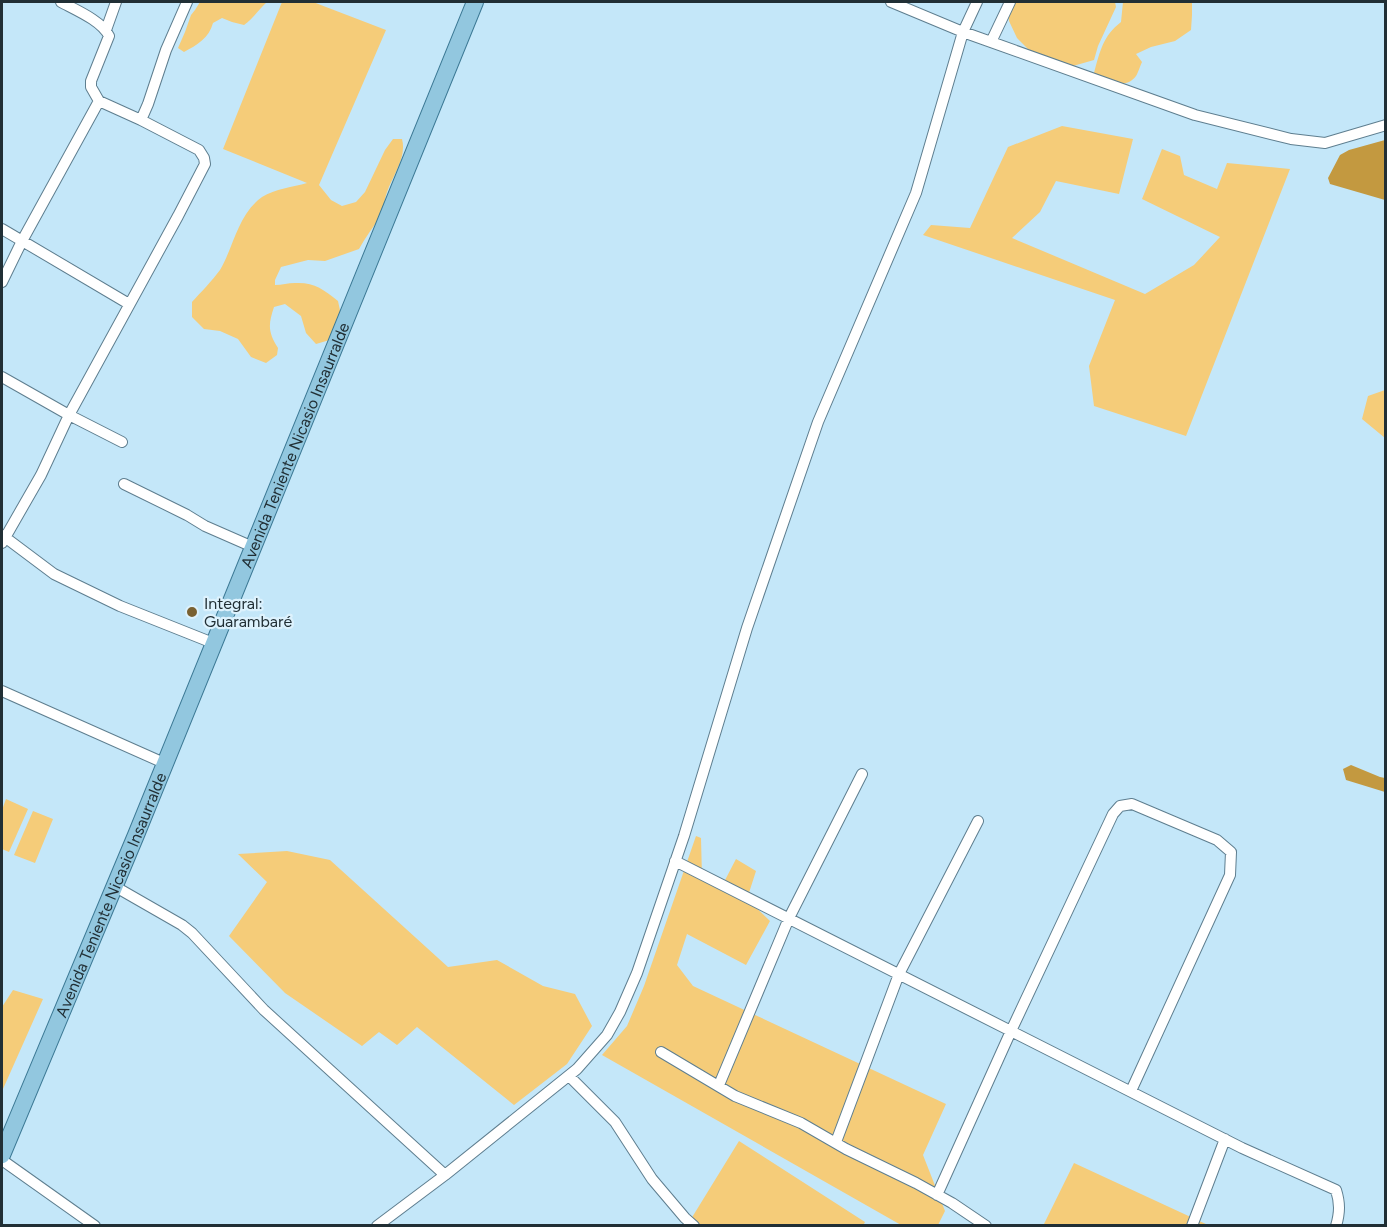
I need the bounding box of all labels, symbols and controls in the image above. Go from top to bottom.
street label: Avenida Teniente Nicasio Insaurralde [236,319,353,571]
place label: Integral: Guarambaré [204,594,292,631]
marker: Integral: Guarambaré [185,605,199,619]
street label: Avenida Teniente Nicasio Insaurralde [51,769,170,1020]

